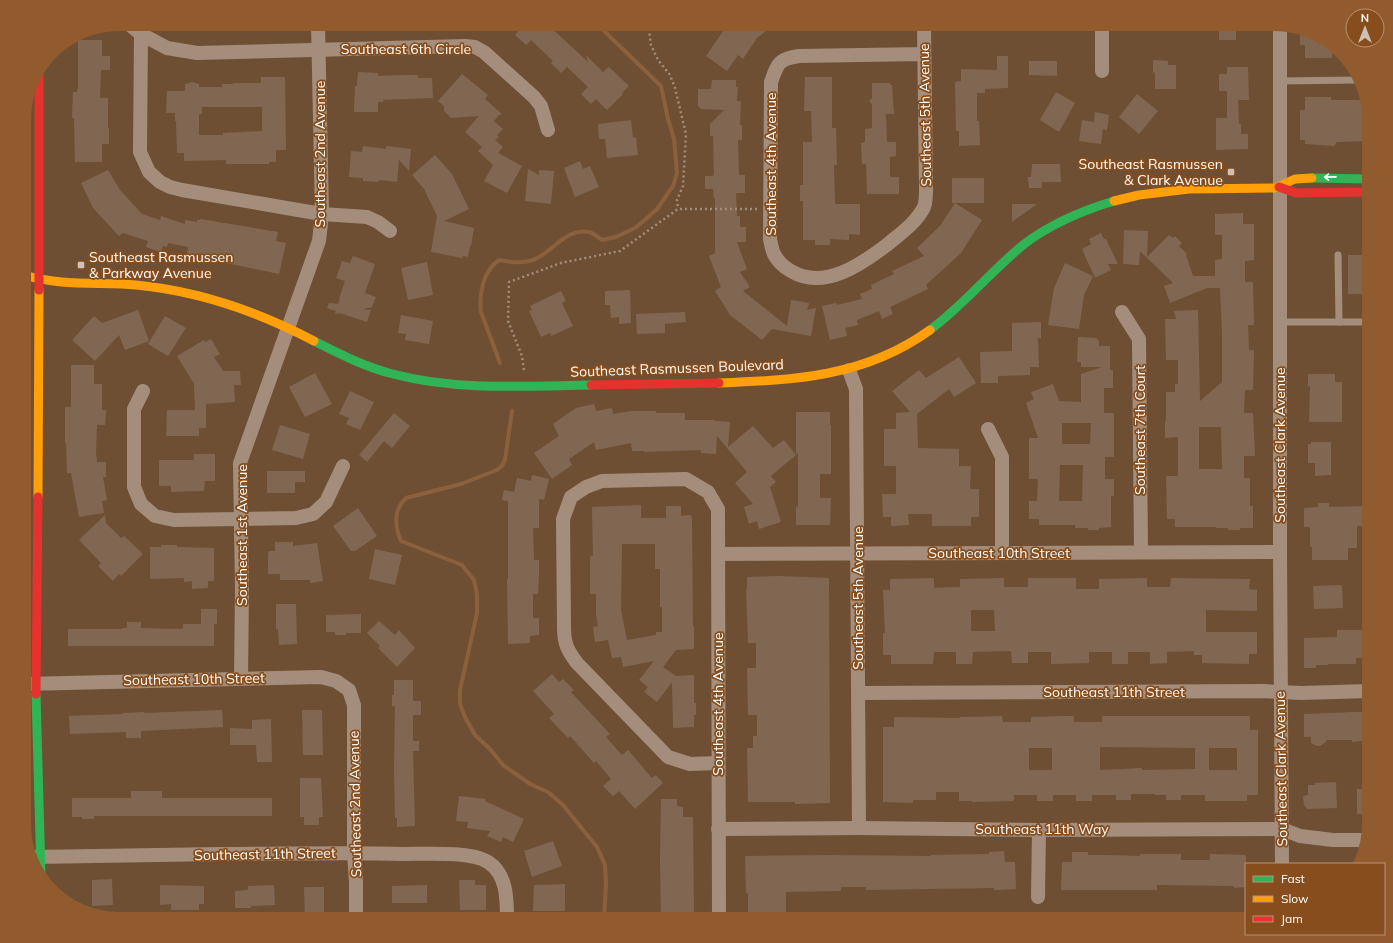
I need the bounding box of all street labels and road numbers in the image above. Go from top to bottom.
street label: Southeast 6th Circle [341,40,471,58]
street label: Southeast 5th Avenue [915,43,935,187]
street label: Southeast 2nd Avenue [311,81,329,227]
street label: Southeast 4th Avenue [762,92,780,236]
street label: Southeast Rasmussen Boulevard [570,355,784,381]
street label: Southeast 7th Court [1131,365,1149,495]
street label: Southeast Clark Avenue [1271,367,1289,523]
street label: Southeast 1st Avenue [233,464,251,606]
street label: Southeast 5th Avenue [849,526,867,670]
street label: Southeast 10th Street [928,544,1070,562]
street label: Southeast 4th Avenue [709,632,727,776]
street label: Southeast 10th Street [123,669,265,689]
street label: Southeast 11th Street [1043,683,1185,701]
street label: Southeast Clark Avenue [1271,691,1291,847]
street label: Southeast 2nd Avenue [345,730,365,878]
street label: Southeast 11th Way [975,820,1109,838]
street label: Southeast 11th Street [194,844,336,864]

